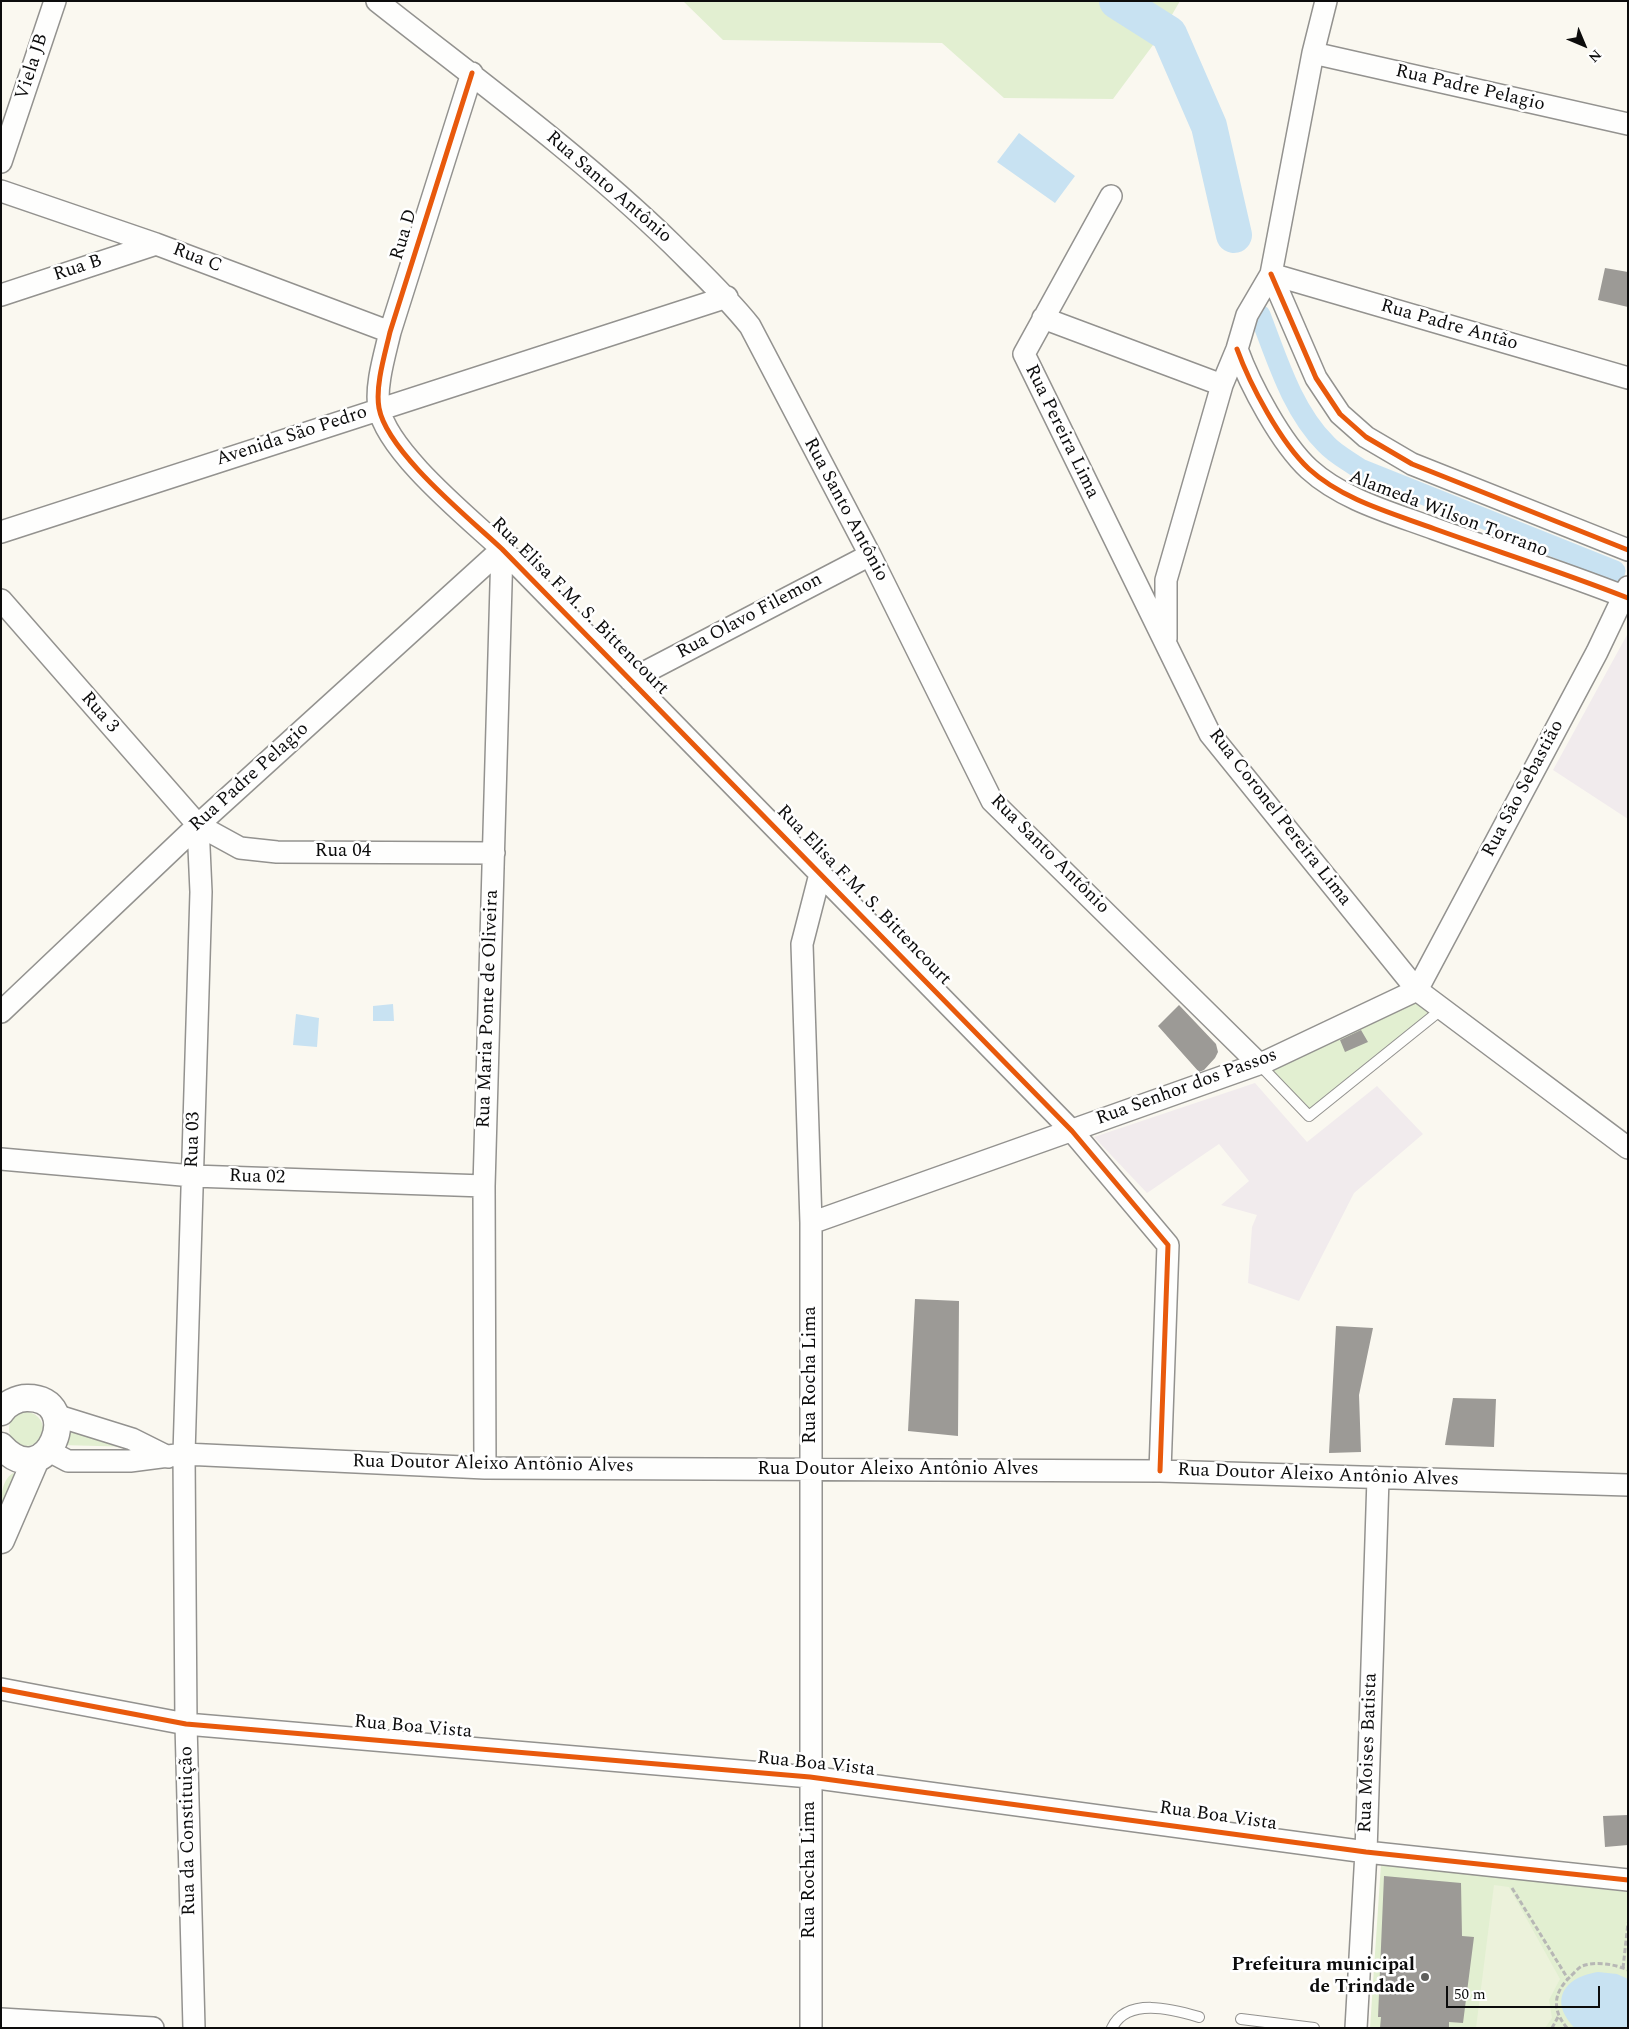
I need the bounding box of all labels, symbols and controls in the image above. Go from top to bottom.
north arrow [1559,20,1609,70]
street label: Viela JB [12,31,54,103]
text: N [1583,44,1606,67]
street label: Rua Padre Pelagio [1393,61,1547,117]
street label: Rua Santo Antônio [540,127,676,249]
street label: Rua D [386,207,424,263]
street label: Rua C [169,239,225,279]
street label: Rua B [51,250,105,288]
street label: Rua Padre Antão [1378,295,1520,357]
street label: Rua Pereira Lima [1019,361,1103,503]
street label: Avenida São Pedro [214,402,370,472]
street label: Rua Santo Antônio [798,434,892,586]
street label: Alameda Wilson Torrano [1345,466,1551,564]
street label: Rua Elisa F.M. S. Bittencourt [485,513,673,701]
street label: Rua Olavo Filemon [673,569,827,665]
street label: Rua 3 [75,688,123,738]
street label: Rua São Sebastião [1478,717,1570,861]
street label: Rua Padre Pelagio [186,718,314,838]
street label: Rua Coronel Pereira Lima [1203,725,1355,911]
street label: Rua Santo Antônio [985,791,1113,919]
street label: Rua Elisa F.M. S. Bittencourt [771,801,955,991]
street label: Rua 04 [315,841,371,863]
street label: Rua Maria Ponte de Oliveira [473,889,505,1129]
street label: Rua Senhor dos Passos [1093,1045,1281,1131]
street label: Rua 03 [182,1111,206,1169]
street label: Rua 02 [228,1166,286,1190]
street label: Rua Rocha Lima [800,1306,822,1444]
street label: Rua Doutor Aleixo Antônio Alves [352,1451,634,1479]
street label: Rua Doutor Aleixo Antônio Alves [757,1459,1039,1481]
street label: Rua Doutor Aleixo Antônio Alves [1177,1460,1459,1492]
street label: Rua Moises Batista [1355,1672,1383,1834]
street label: Rua Boa Vista [353,1711,473,1745]
street label: Rua da Constituição [176,1746,202,1916]
street label: Rua Boa Vista [756,1747,876,1783]
street label: Rua Boa Vista [1158,1797,1278,1837]
street label: Rua Rocha Lima [799,1801,821,1939]
place label: Prefeitura municipal de Trindade [1232,1955,1415,1999]
marker: Prefeitura municipal de Trindade [1419,1971,1431,1983]
scale bar [1449,1976,1603,2008]
text: 50 m [1454,1983,1486,2006]

